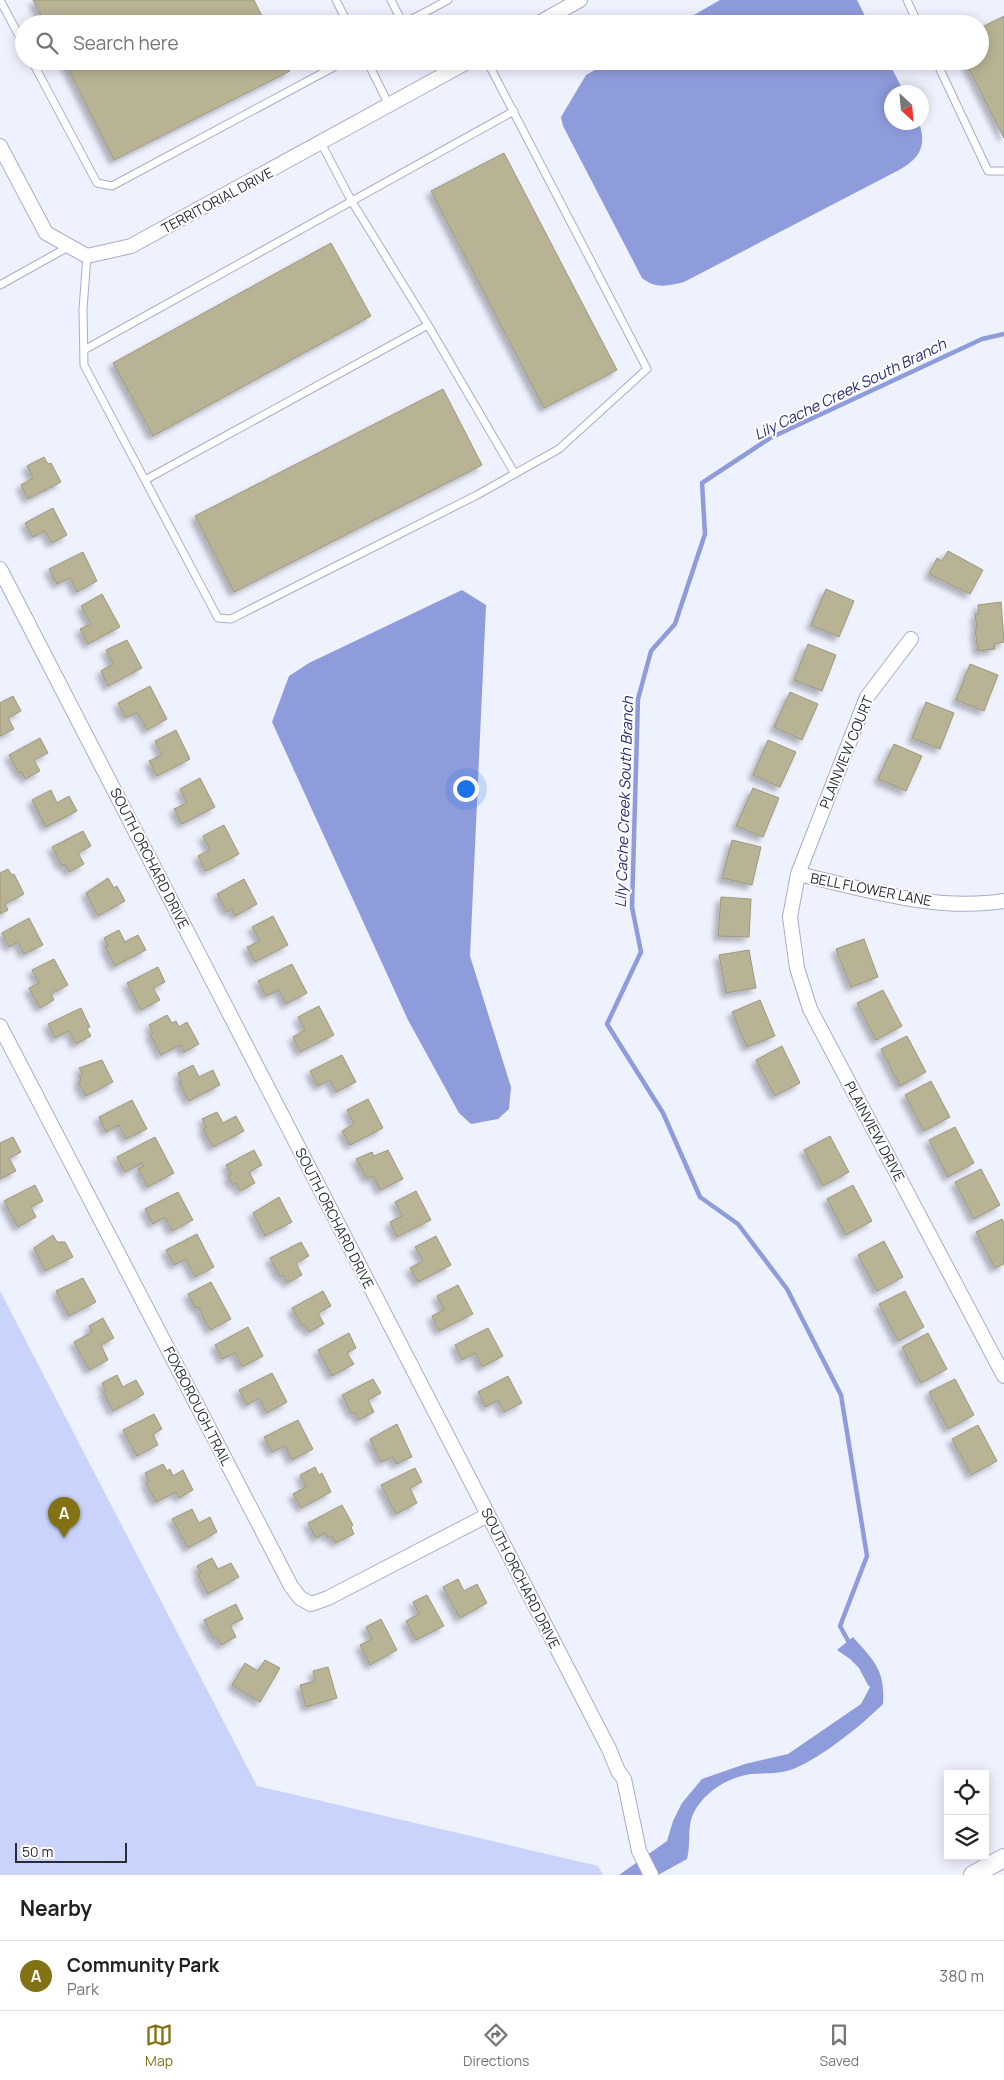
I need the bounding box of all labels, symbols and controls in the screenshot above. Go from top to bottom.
search box [15,15,989,70]
icon: search [33,29,61,57]
text: Search here [73,30,179,56]
north arrow [884,85,929,130]
street label: TERRITORIAL DRIVE [158,163,276,237]
water label: Lily Cache Creek South Branch [750,333,951,445]
street label: PLAINVIEW COURT [815,692,878,811]
water label: Lily Cache Creek South Branch [610,695,638,908]
your location [453,776,479,802]
street label: SOUTH ORCHARD DRIVE [106,784,194,932]
street label: BELL FLOWER LANE [809,868,933,910]
street label: PLAINVIEW DRIVE [841,1078,909,1184]
street label: SOUTH ORCHARD DRIVE [291,1144,379,1292]
street label: FOXBOROUGH TRAIL [160,1343,236,1469]
pin: A [48,1497,80,1538]
street label: SOUTH ORCHARD DRIVE [477,1504,565,1652]
map controls [944,1770,989,1860]
button: locate [944,1770,989,1815]
button: layers [944,1815,989,1860]
scale bar [15,1840,128,1863]
text: 50 m [22,1842,53,1861]
text: Nearby [20,1894,92,1922]
text: Community Park [67,1952,219,1978]
text: A [31,1965,41,1987]
text: 380 m [939,1965,984,1987]
text: Park [67,1978,99,2000]
tab: Map [145,2021,173,2070]
tab: Directions [463,2021,529,2070]
tab: Saved [820,2021,859,2070]

